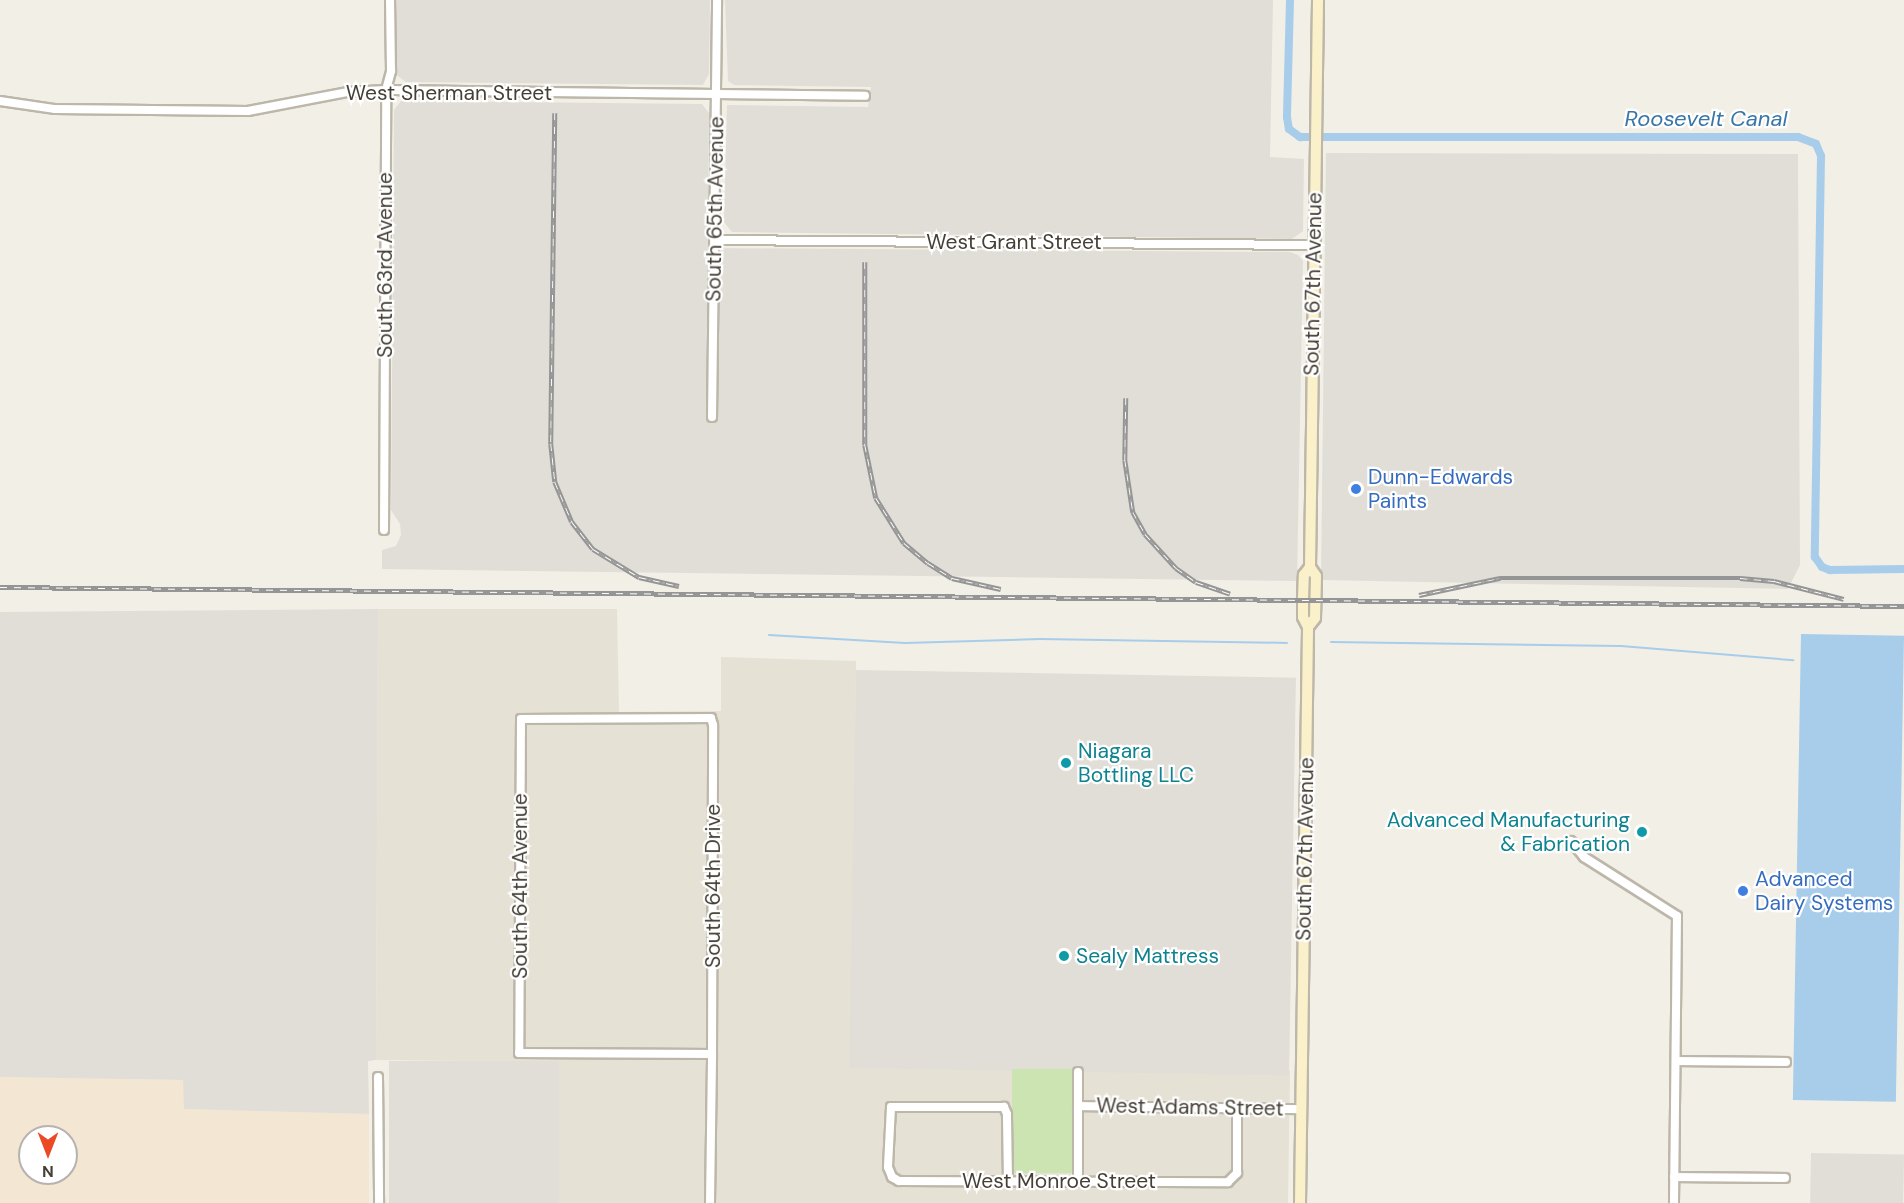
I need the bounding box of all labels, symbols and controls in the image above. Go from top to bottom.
street label: West Sherman Street [346,80,552,106]
water label: Roosevelt Canal [1624,106,1788,132]
street label: South 65th Avenue [701,116,729,302]
street label: South 63rd Avenue [372,172,398,358]
street label: South 67th Avenue [1299,192,1327,376]
street label: West Grant Street [926,229,1102,255]
place label: Dunn-Edwards Paints [1368,464,1513,514]
marker: Dunn-Edwards Paints [1349,482,1363,496]
place label: Niagara Bottling LLC [1078,738,1194,788]
marker: Niagara Bottling LLC [1059,756,1073,770]
street label: South 67th Avenue [1291,757,1319,941]
street label: South 64th Avenue [507,793,533,979]
street label: South 64th Drive [700,804,726,968]
place label: Advanced Manufacturing & Fabrication [1387,807,1630,857]
marker: Advanced Manufacturing & Fabrication [1635,825,1649,839]
place label: Advanced Dairy Systems [1755,866,1893,916]
marker: Advanced Dairy Systems [1736,884,1750,898]
place label: Sealy Mattress [1076,943,1219,969]
marker: Sealy Mattress [1057,949,1071,963]
street label: West Adams Street [1096,1093,1284,1121]
north arrow [18,1125,78,1185]
text: N [42,1161,54,1182]
street label: West Monroe Street [962,1168,1156,1194]

